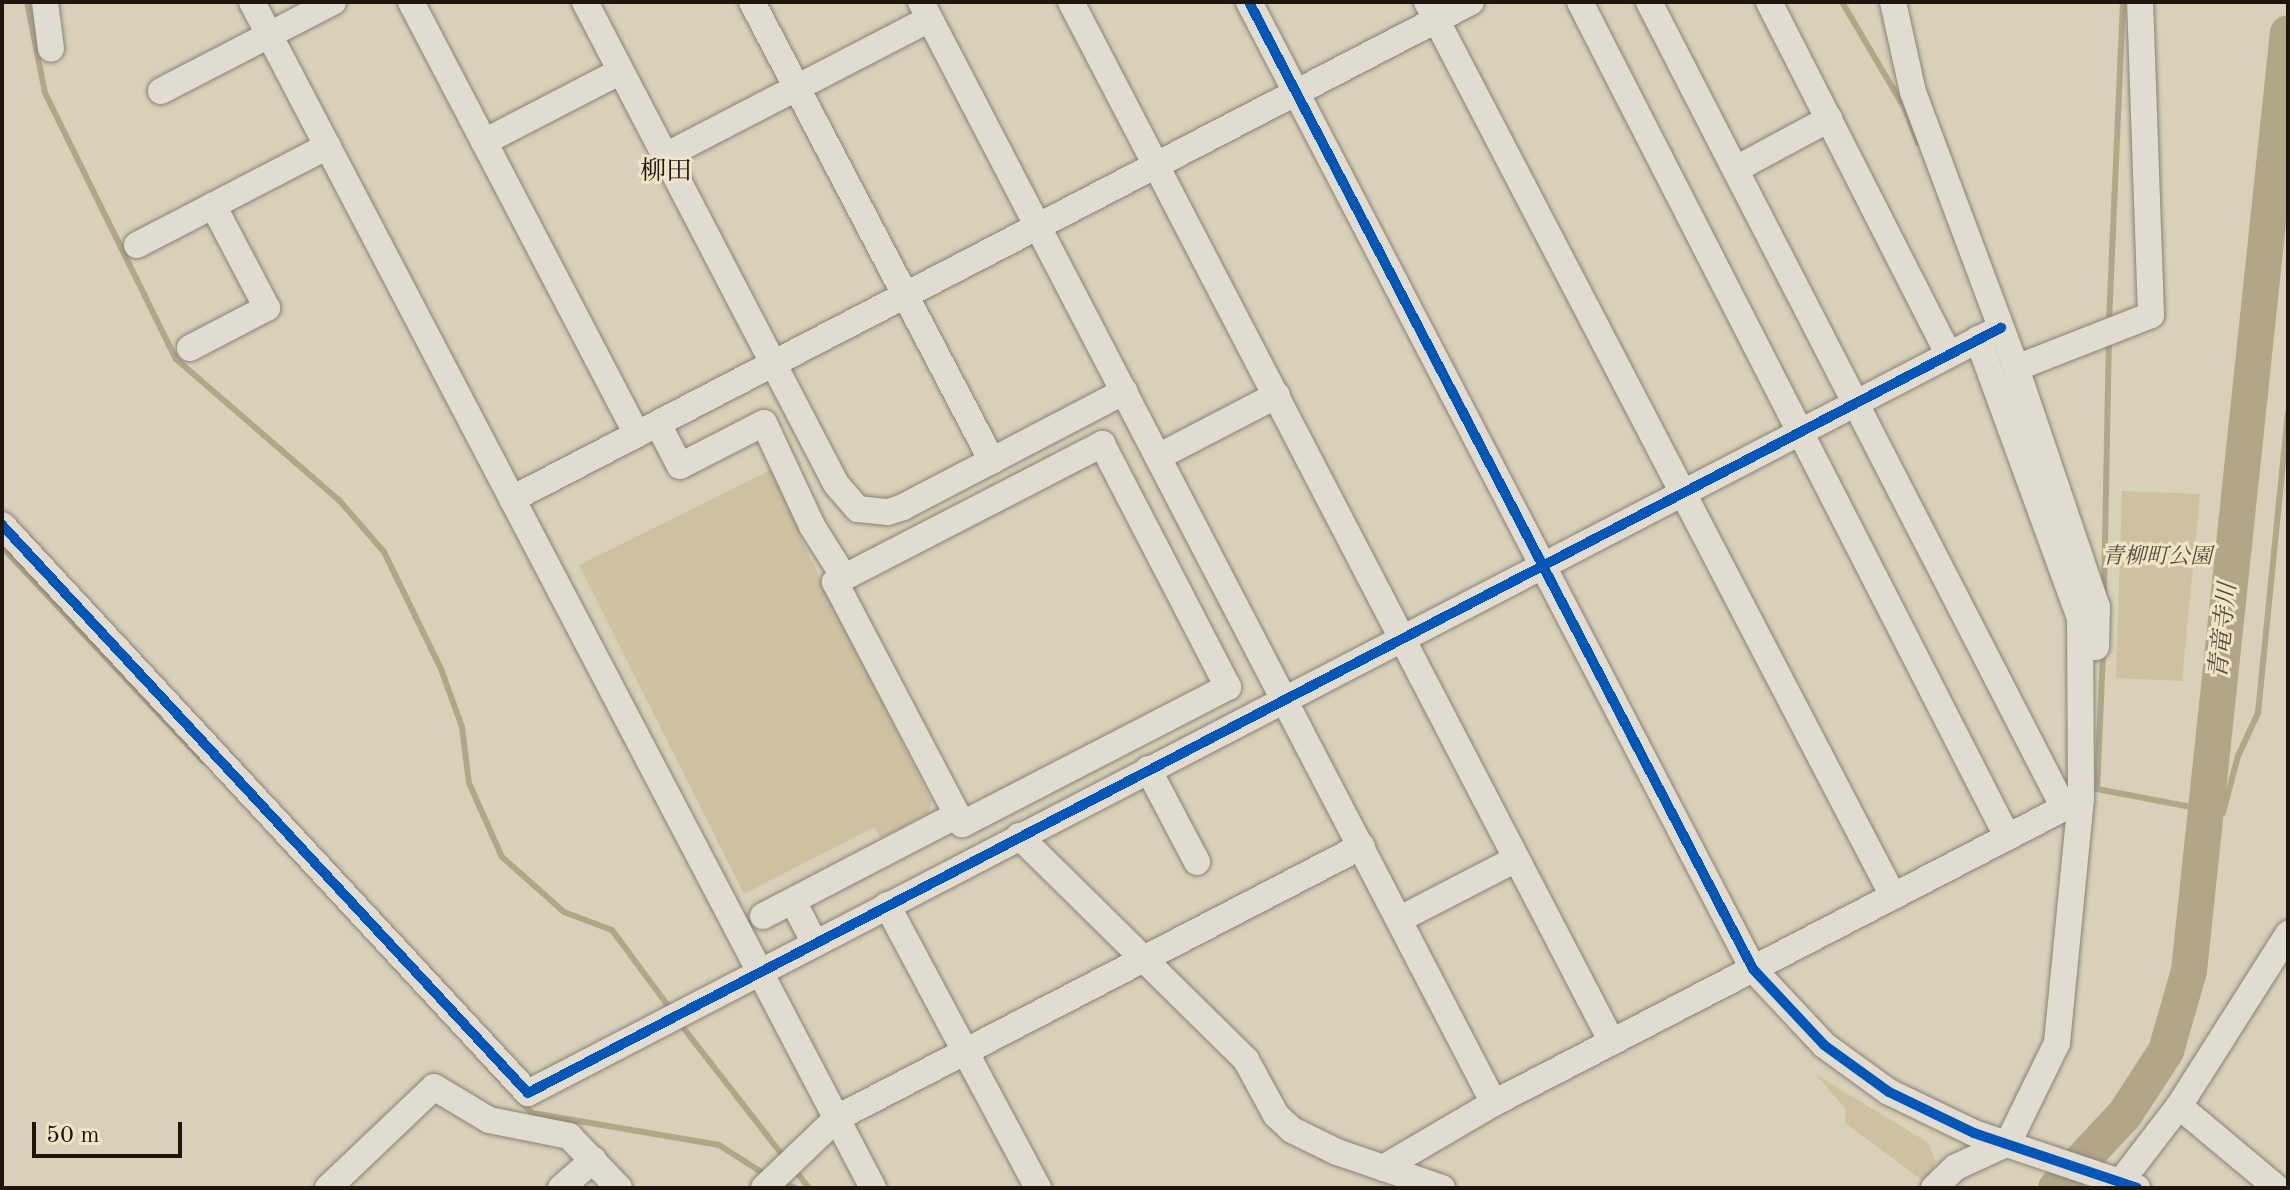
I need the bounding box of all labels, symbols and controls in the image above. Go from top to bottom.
district label: 柳田 [640,157,692,189]
park label: 青柳町公園 [2102,545,2212,571]
water label: 青竜寺川 [2206,582,2244,680]
scale bar [36,1106,186,1156]
text: 50 m [46,1124,100,1148]

